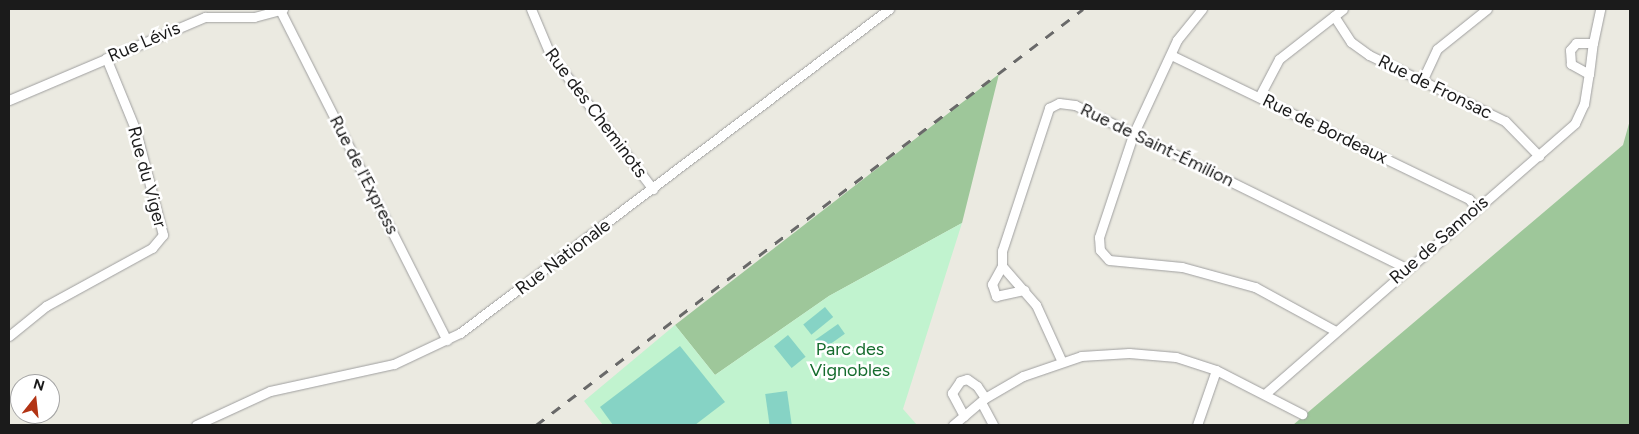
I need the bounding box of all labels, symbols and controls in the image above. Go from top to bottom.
street label: Rue Lévis [105,17,183,67]
street label: Rue des Cheminots [540,44,652,182]
street label: Rue de Fronsac [1375,50,1495,124]
street label: Rue de Bordeaux [1259,89,1391,169]
street label: Rue de Saint-Émilion [1077,98,1237,192]
street label: Rue de l'Express [325,112,403,238]
street label: Rue du Viger [123,124,171,230]
street label: Rue de Sannois [1385,191,1493,289]
street label: Rue Nationale [511,214,615,300]
park label: Parc des Vignobles [810,339,890,382]
north arrow [10,374,60,424]
text: N [31,375,47,395]

